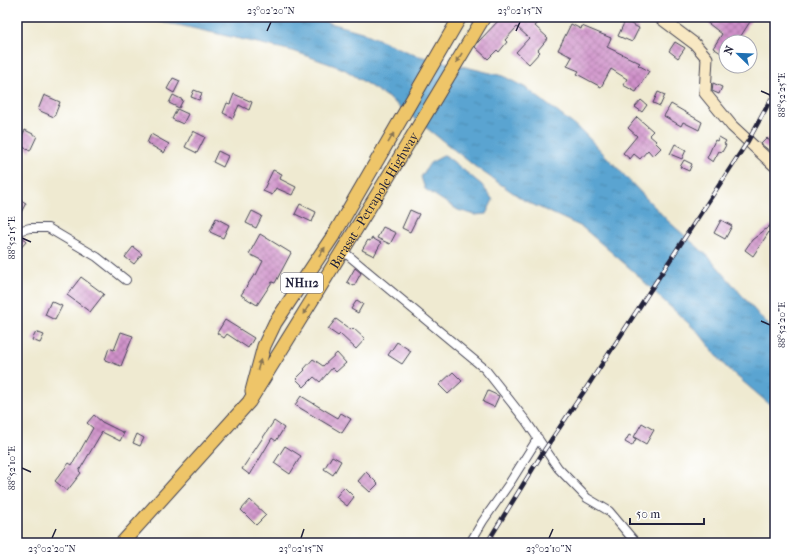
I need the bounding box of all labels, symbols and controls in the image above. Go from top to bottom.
text: 23°02'20"N [247,5,295,17]
text: 23°02'15"N [497,5,543,17]
north arrow [718,34,758,74]
text: N [722,43,737,57]
one-way arrow [456,52,463,64]
text: 88°52'25"E [776,73,788,117]
street label: Barasat - Petrapole Highway [326,128,421,271]
one-way arrow [387,132,394,144]
text: 88°52'15"E [6,216,18,260]
one-way arrow [318,247,326,257]
road number: NH112 [281,273,323,293]
text: 88°52'20"E [776,302,788,348]
one-way arrow [302,305,310,315]
one-way arrow [256,358,262,370]
text: 88°52'10"E [6,446,18,490]
scale bar [630,500,704,526]
text: 50 m [636,507,660,521]
text: 23°02'20"N [28,543,76,555]
text: 23°02'15"N [278,543,324,555]
text: 23°02'10"N [526,543,573,555]

